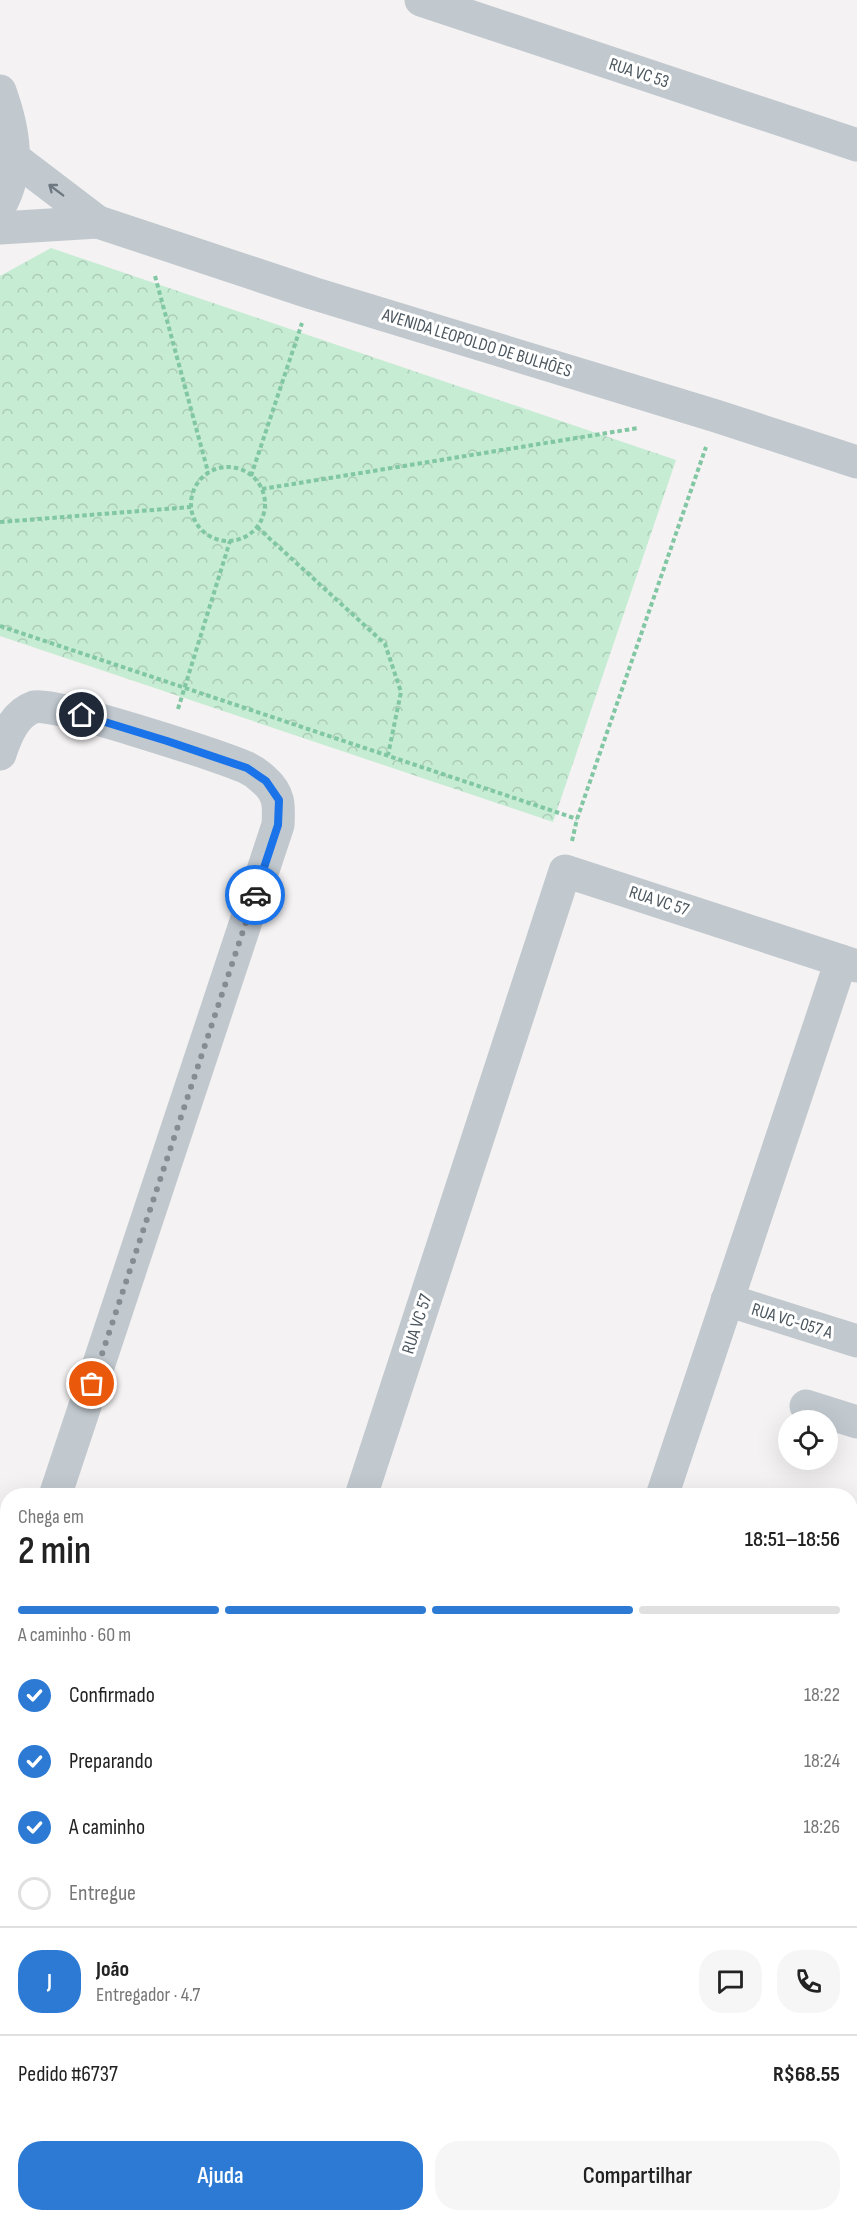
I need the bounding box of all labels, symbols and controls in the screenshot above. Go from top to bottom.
street label: RUA VC 53 [606,53,672,93]
one-way arrow [49,183,65,196]
street label: AVENIDA LEOPOLDO DE BULHÕES [379,304,575,382]
pin [56,689,107,740]
icon: home [65,698,98,731]
courier [225,865,285,925]
icon: car [239,879,272,912]
street label: RUA VC 57 [627,882,692,921]
street label: RUA VC 57 [398,1291,437,1356]
street label: RUA VC-057 A [749,1299,835,1343]
pin [66,1358,117,1409]
icon: bag [75,1367,108,1400]
map controls [778,1410,838,1470]
button: locate [778,1410,838,1470]
text: Chega em [18,1505,84,1529]
text: 18:51–18:56 [745,1526,840,1553]
text: 2 min [18,1528,91,1575]
text: A caminho · 60 m [18,1623,131,1647]
icon: check [18,1679,51,1712]
text: Confirmado [69,1682,155,1709]
text: 18:22 [804,1683,840,1707]
icon: check [18,1745,51,1778]
text: Preparando [69,1748,153,1775]
text: 18:24 [804,1749,840,1773]
icon: check [18,1811,51,1844]
text: A caminho [69,1814,145,1841]
text: 18:26 [803,1815,840,1839]
text: Entregue [69,1880,136,1907]
button: chat [699,1950,762,2013]
button: phone [777,1950,840,2013]
text: João [96,1956,129,1983]
text: J [47,1968,52,1995]
text: Entregador · 4.7 [96,1983,200,2007]
text: Pedido #6737 [18,2061,118,2088]
text: R$68.55 [773,2061,840,2088]
button: Ajuda [18,2141,423,2210]
button: Compartilhar [435,2141,840,2210]

